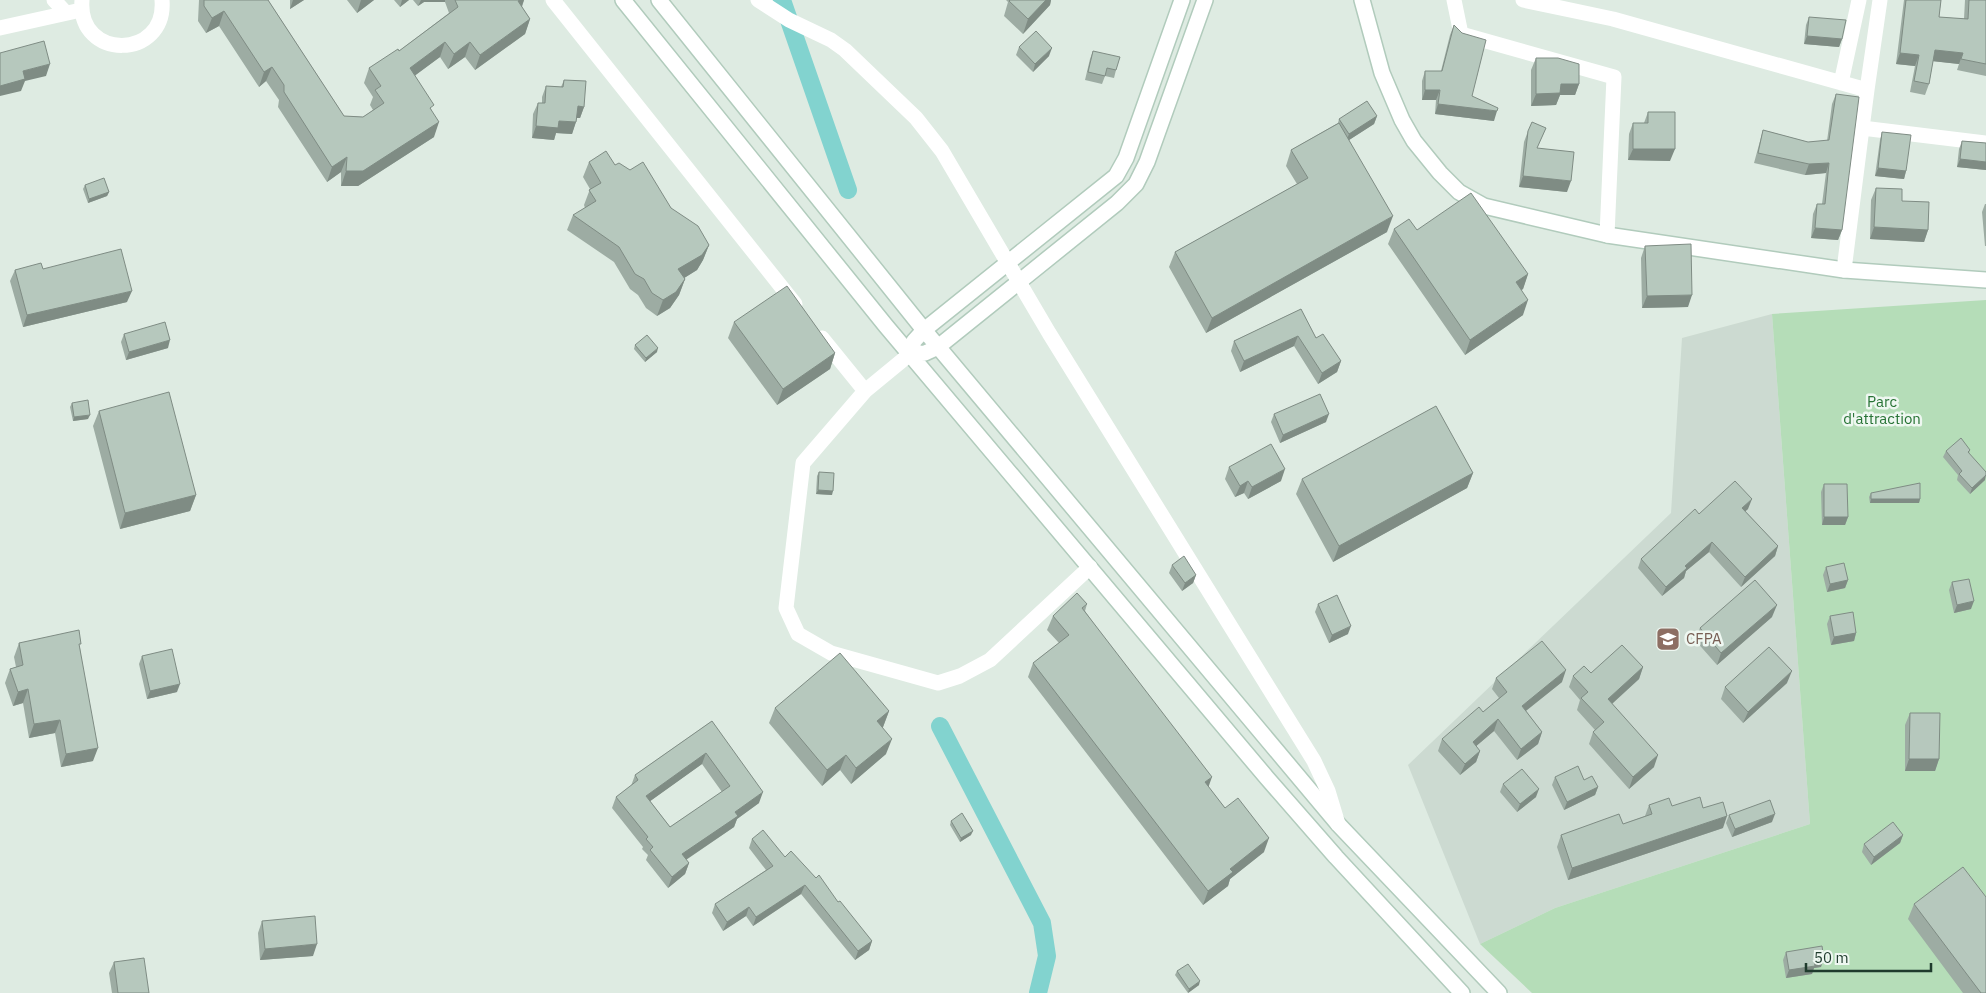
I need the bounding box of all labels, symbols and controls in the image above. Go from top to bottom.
park label: Parc d'attraction [1843,392,1921,428]
school or university icon: CFPA [1655,626,1681,652]
place label: CFPA [1686,629,1722,648]
scale bar [1806,940,1931,972]
text: 50 m [1814,948,1849,967]

